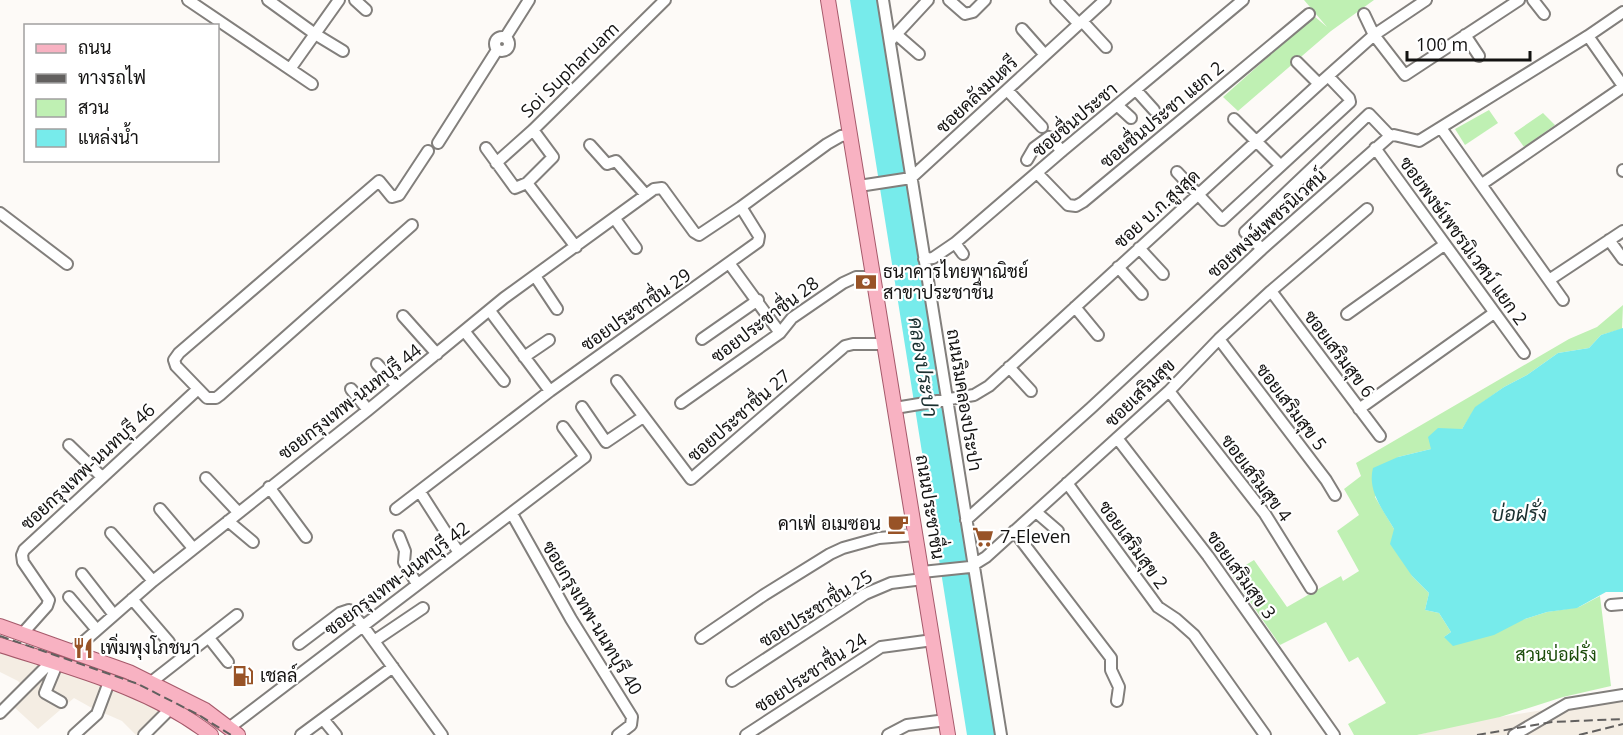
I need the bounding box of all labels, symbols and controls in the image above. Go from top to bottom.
street label: Soi Supharuam [515,16,624,122]
legend [24,24,219,162]
scale bar [1407,24,1530,62]
text: 100 m [1416,32,1468,56]
text: ถนน [78,35,111,59]
street label: ซอยคลังมนตรี [930,50,1023,138]
street label: ซอยชื่นประชา แยก 2 [1092,53,1228,173]
text: ทางรถไฟ [78,65,146,89]
street label: ซอยชื่นประชา [1025,74,1122,162]
text: สวน [78,95,109,119]
text: แหล่งน้ำ [78,122,139,149]
street label: ซอยพงษ์เพชรนิเวศน์ แยก 2 [1395,151,1533,329]
street label: ซอย บ.ก.สูงสุด [1108,163,1206,255]
street label: ซอยพงษ์เพชรนิเวศน์ [1202,163,1331,283]
place label: ธนาคารไทยพาณิชย์ สาขาประชาชื่น [883,259,1028,304]
street label: ซอยประชาชื่น 29 [574,260,695,356]
street label: ซอยประชาชื่น 28 [704,268,823,368]
bank icon: ธนาคารไทยพาณิชย์ สาขาประชาชื่น [854,270,878,294]
street label: ซอยเสริมสุข 6 [1298,305,1381,403]
water label: คลองประปา [902,315,945,419]
street label: ถนนริมคลองประปา [942,327,988,473]
street label: ซอยกรุงเทพ-นนทบุรี 44 [273,338,427,466]
street label: ซอยเสริมสุข [1099,353,1180,433]
street label: ซอยเสริมสุข 5 [1250,358,1333,456]
street label: ซอยประชาชื่น 27 [680,361,795,467]
street label: ซอยกรุงเทพ-นนทบุรี 46 [15,398,160,536]
street label: ซอยเสริมสุข 4 [1215,429,1298,527]
street label: ถนนประชาชื่น [911,452,954,561]
street label: ซอยเสริมสุข 2 [1093,495,1174,594]
water label: บ่อฝรั่ง [1491,498,1547,527]
place label: คาเฟ่ อเมซอน [778,511,881,535]
cafe icon: คาเฟ่ อเมซอน [886,512,910,536]
street label: ซอยกรุงเทพ-นนทบุรี 42 [319,516,474,641]
place label: 7-Eleven [1000,524,1071,548]
supermarket icon: 7-Eleven [971,525,995,549]
street label: ซอยเสริมสุข 3 [1201,525,1282,624]
street label: ซอยกรุงเทพ-นนทบุรี 40 [536,536,648,699]
street label: ซอยประชาชื่น 25 [753,561,877,653]
street label: ซอยประชาชื่น 24 [748,624,871,717]
place label: เพิ่มพุงโภชนา [100,633,200,660]
restaurant icon: เพิ่มพุงโภชนา [71,636,95,660]
park label: สวนบ่อฝรั่ง [1515,640,1597,666]
place label: เชลล์ [260,663,297,687]
fuel station icon: เชลล์ [231,664,255,688]

